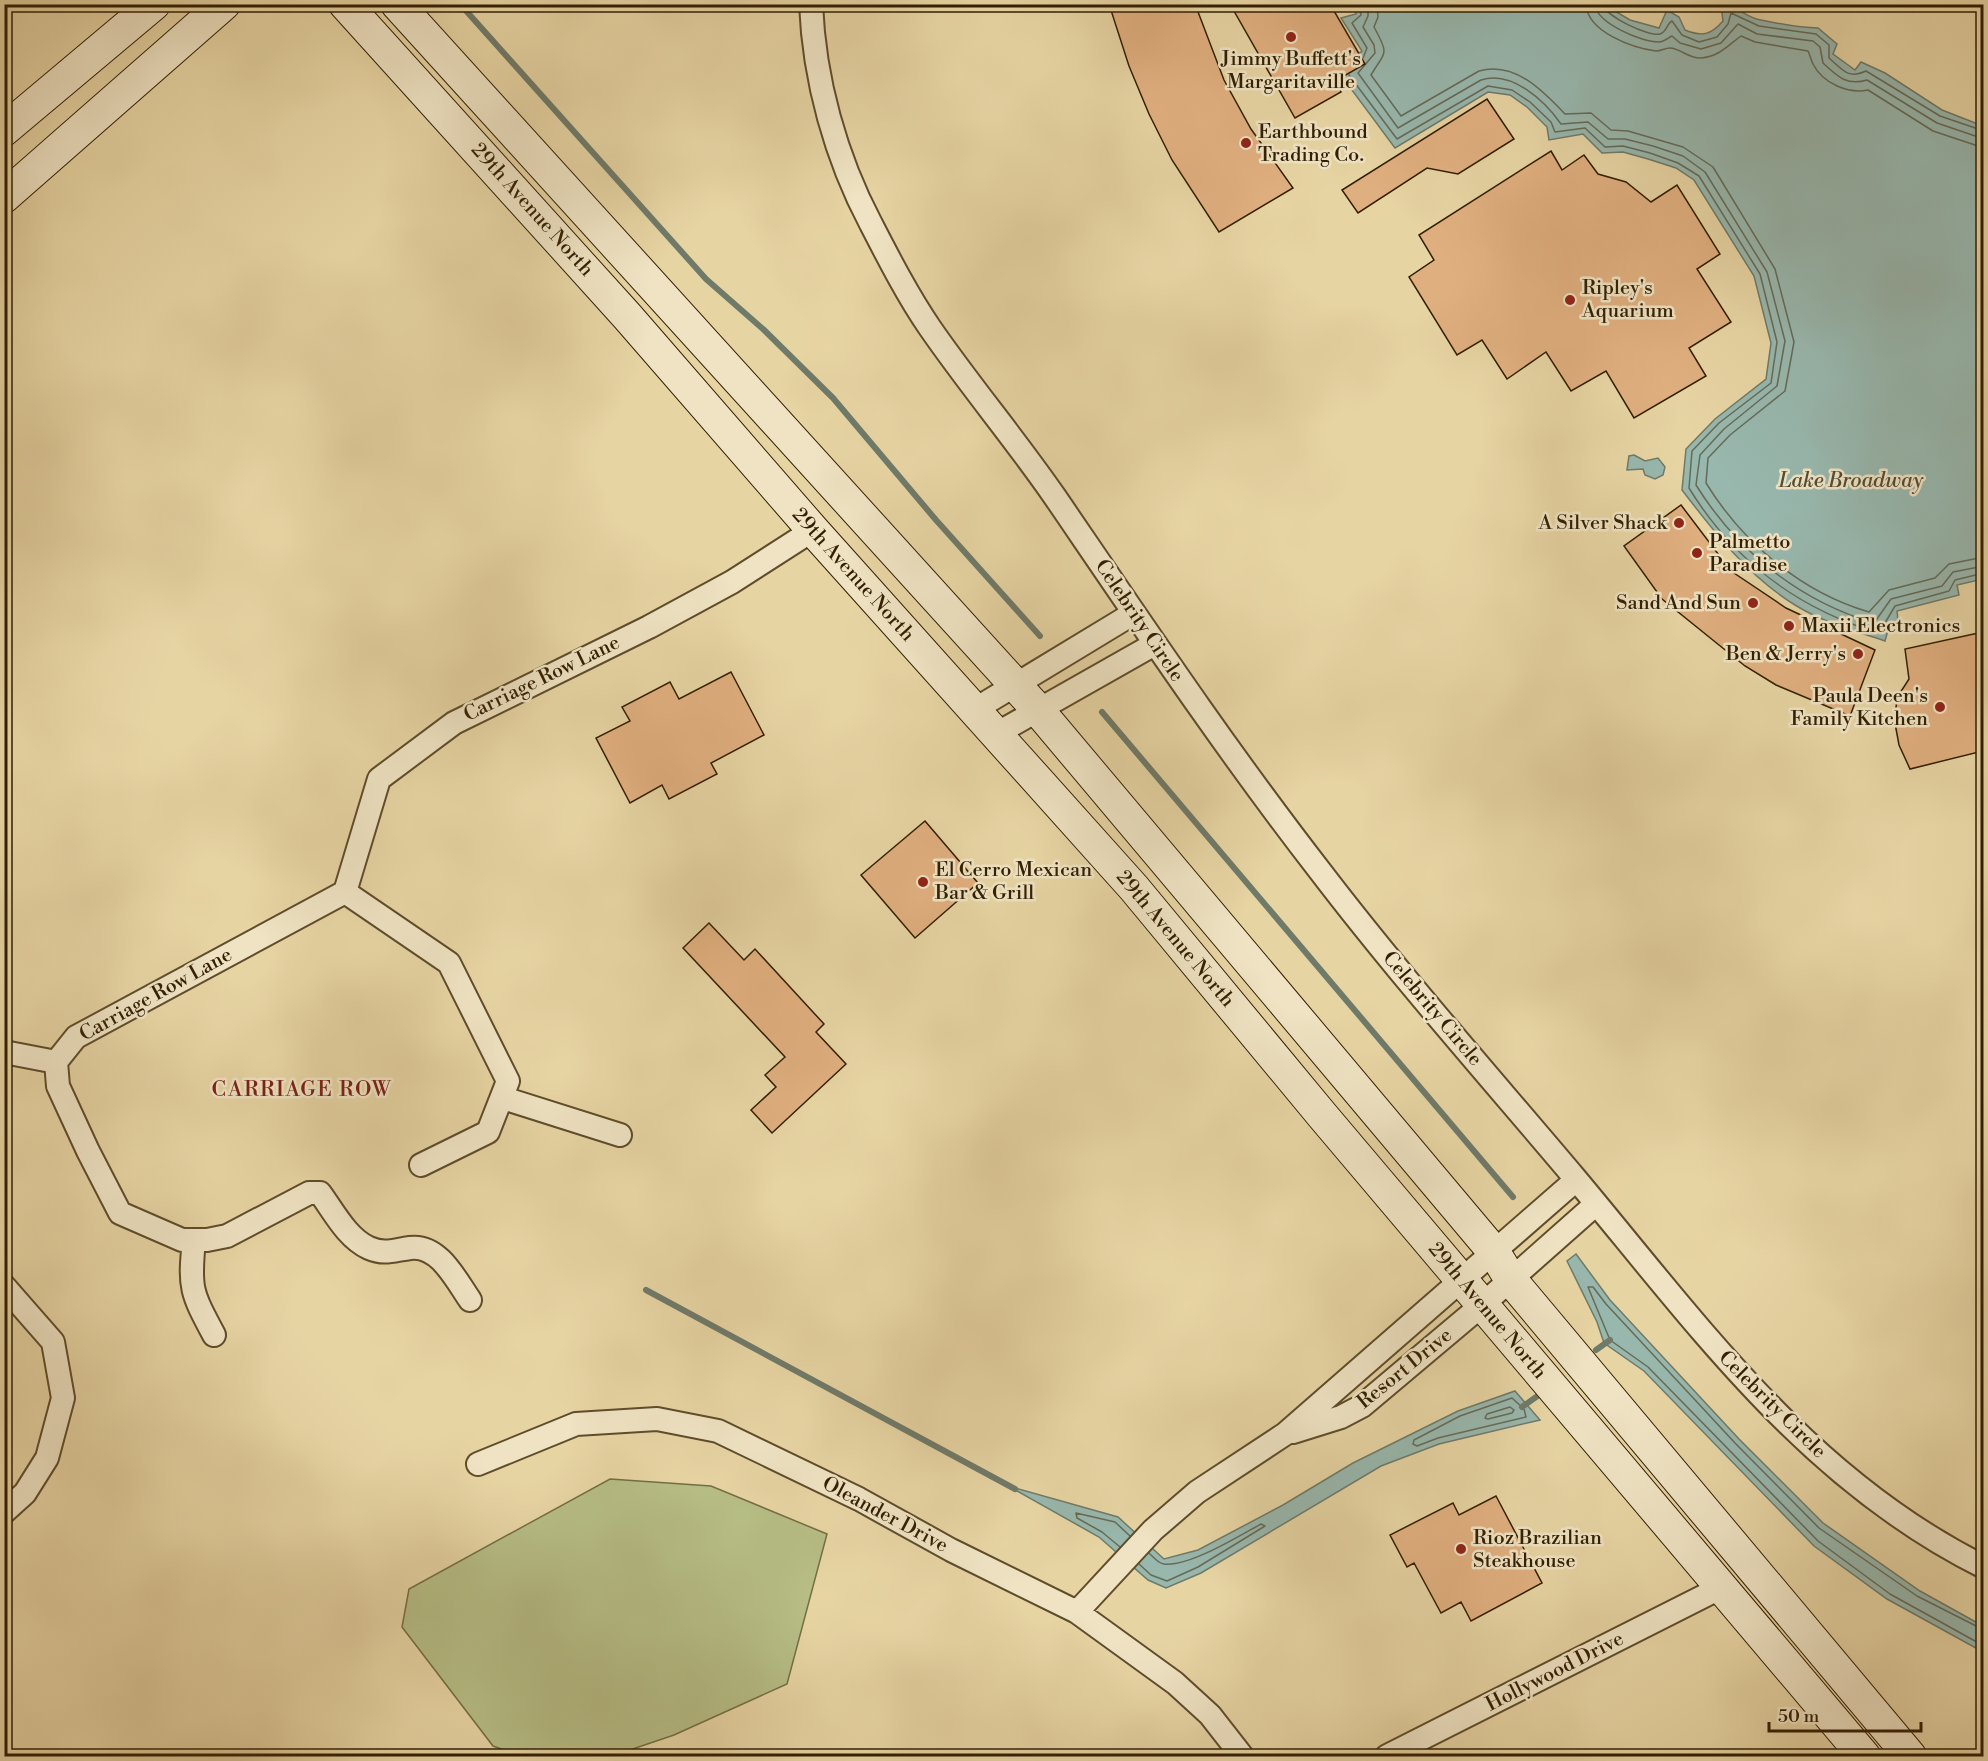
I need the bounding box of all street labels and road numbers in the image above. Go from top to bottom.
street label: 29th Avenue North [465,138,599,282]
street label: 29th Avenue North [786,503,920,647]
street label: Celebrity Circle [1089,555,1189,687]
street label: Carriage Row Lane [460,630,624,728]
street label: 29th Avenue North [1110,865,1240,1013]
street label: Carriage Row Lane [75,943,237,1047]
street label: Celebrity Circle [1377,946,1487,1072]
street label: 29th Avenue North [1422,1237,1552,1385]
street label: Resort Drive [1352,1323,1458,1415]
street label: Celebrity Circle [1713,1346,1831,1464]
street label: Oleander Drive [818,1471,952,1559]
street label: Hollywood Drive [1482,1627,1628,1717]

